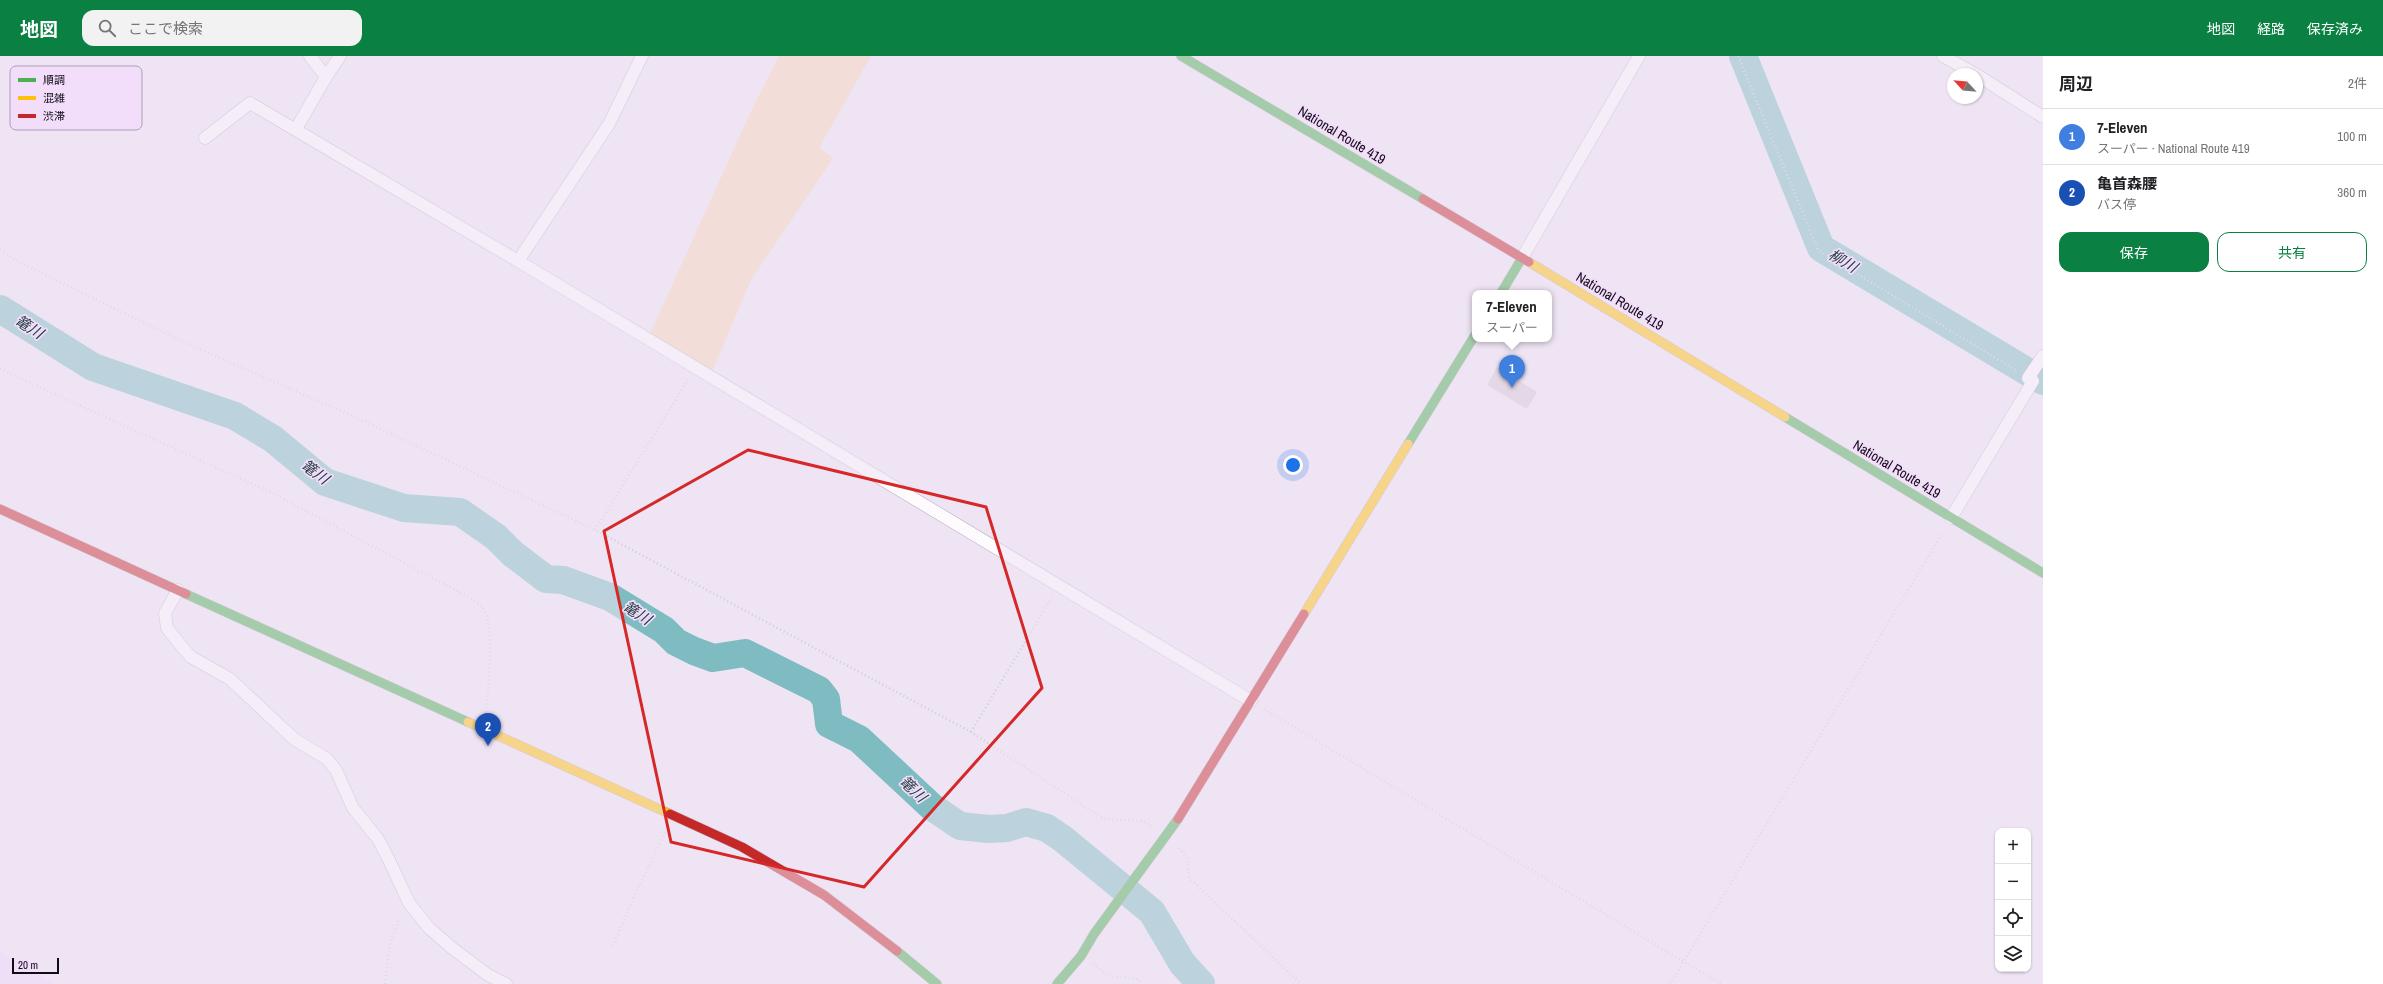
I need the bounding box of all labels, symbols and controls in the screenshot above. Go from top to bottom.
search box [82,10,362,46]
text: 地図 [20,16,58,42]
icon: search [96,17,118,39]
text: ここで検索 [128,18,203,39]
text: 地図 [2207,20,2235,38]
text: 経路 [2257,20,2285,38]
text: 保存済み [2307,20,2363,38]
legend [10,66,142,130]
north arrow [1947,68,1983,104]
text: 周辺 [2059,72,2093,95]
text: 順調 [43,73,65,87]
text: 2件 [2348,75,2367,92]
text: 混雑 [43,91,65,105]
street label: National Route 419 [1295,102,1389,168]
text: 渋滞 [43,109,65,123]
text: 7-Eleven [2097,117,2148,138]
text: 1 [2069,128,2075,145]
text: 100 m [2337,128,2367,145]
text: スーパー · National Route 419 [2097,140,2250,157]
text: 亀首森腰 [2097,173,2157,194]
text: 2 [2069,184,2075,201]
text: 360 m [2337,184,2367,201]
text: バス停 [2097,196,2136,213]
button: 保存 [2059,232,2209,272]
button: 共有 [2217,232,2367,272]
water label: 柳川 [1825,244,1863,278]
street label: National Route 419 [1573,268,1667,334]
popup [1472,290,1552,342]
text: 7-Eleven [1486,296,1537,317]
water label: 篭川 [11,310,49,344]
text: スーパー [1486,319,1538,336]
pin: 1 [1499,355,1525,388]
street label: National Route 419 [1850,436,1944,502]
water label: 篭川 [297,454,335,490]
your location [1283,455,1303,475]
water label: 篭川 [619,596,657,630]
pin: 2 [475,713,501,746]
water label: 篭川 [895,771,933,808]
map controls [1995,828,2031,972]
button: + [1995,828,2031,864]
button: − [1995,864,2031,900]
button: locate [1995,900,2031,936]
button: layers [1995,936,2031,972]
scale bar [12,956,59,975]
text: 20 m [18,958,38,972]

